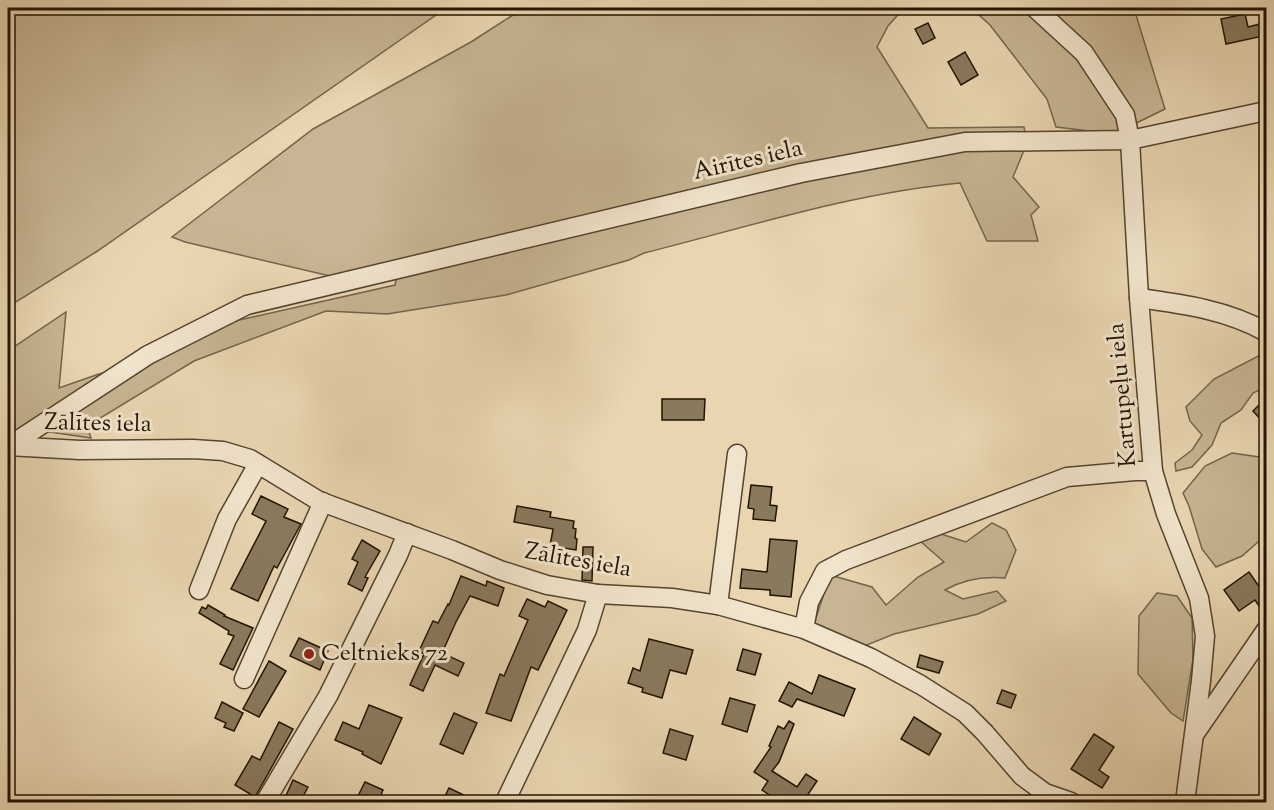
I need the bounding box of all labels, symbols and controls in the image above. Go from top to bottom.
street label: Airītes iela [690,132,806,190]
street label: Kartupeļu iela [1100,322,1146,468]
street label: Zālītes iela [44,406,152,442]
street label: Zālītes iela [522,535,634,587]
place label: Celtnieks 72 [321,637,448,671]
marker: Celtnieks 72 [302,647,316,661]

